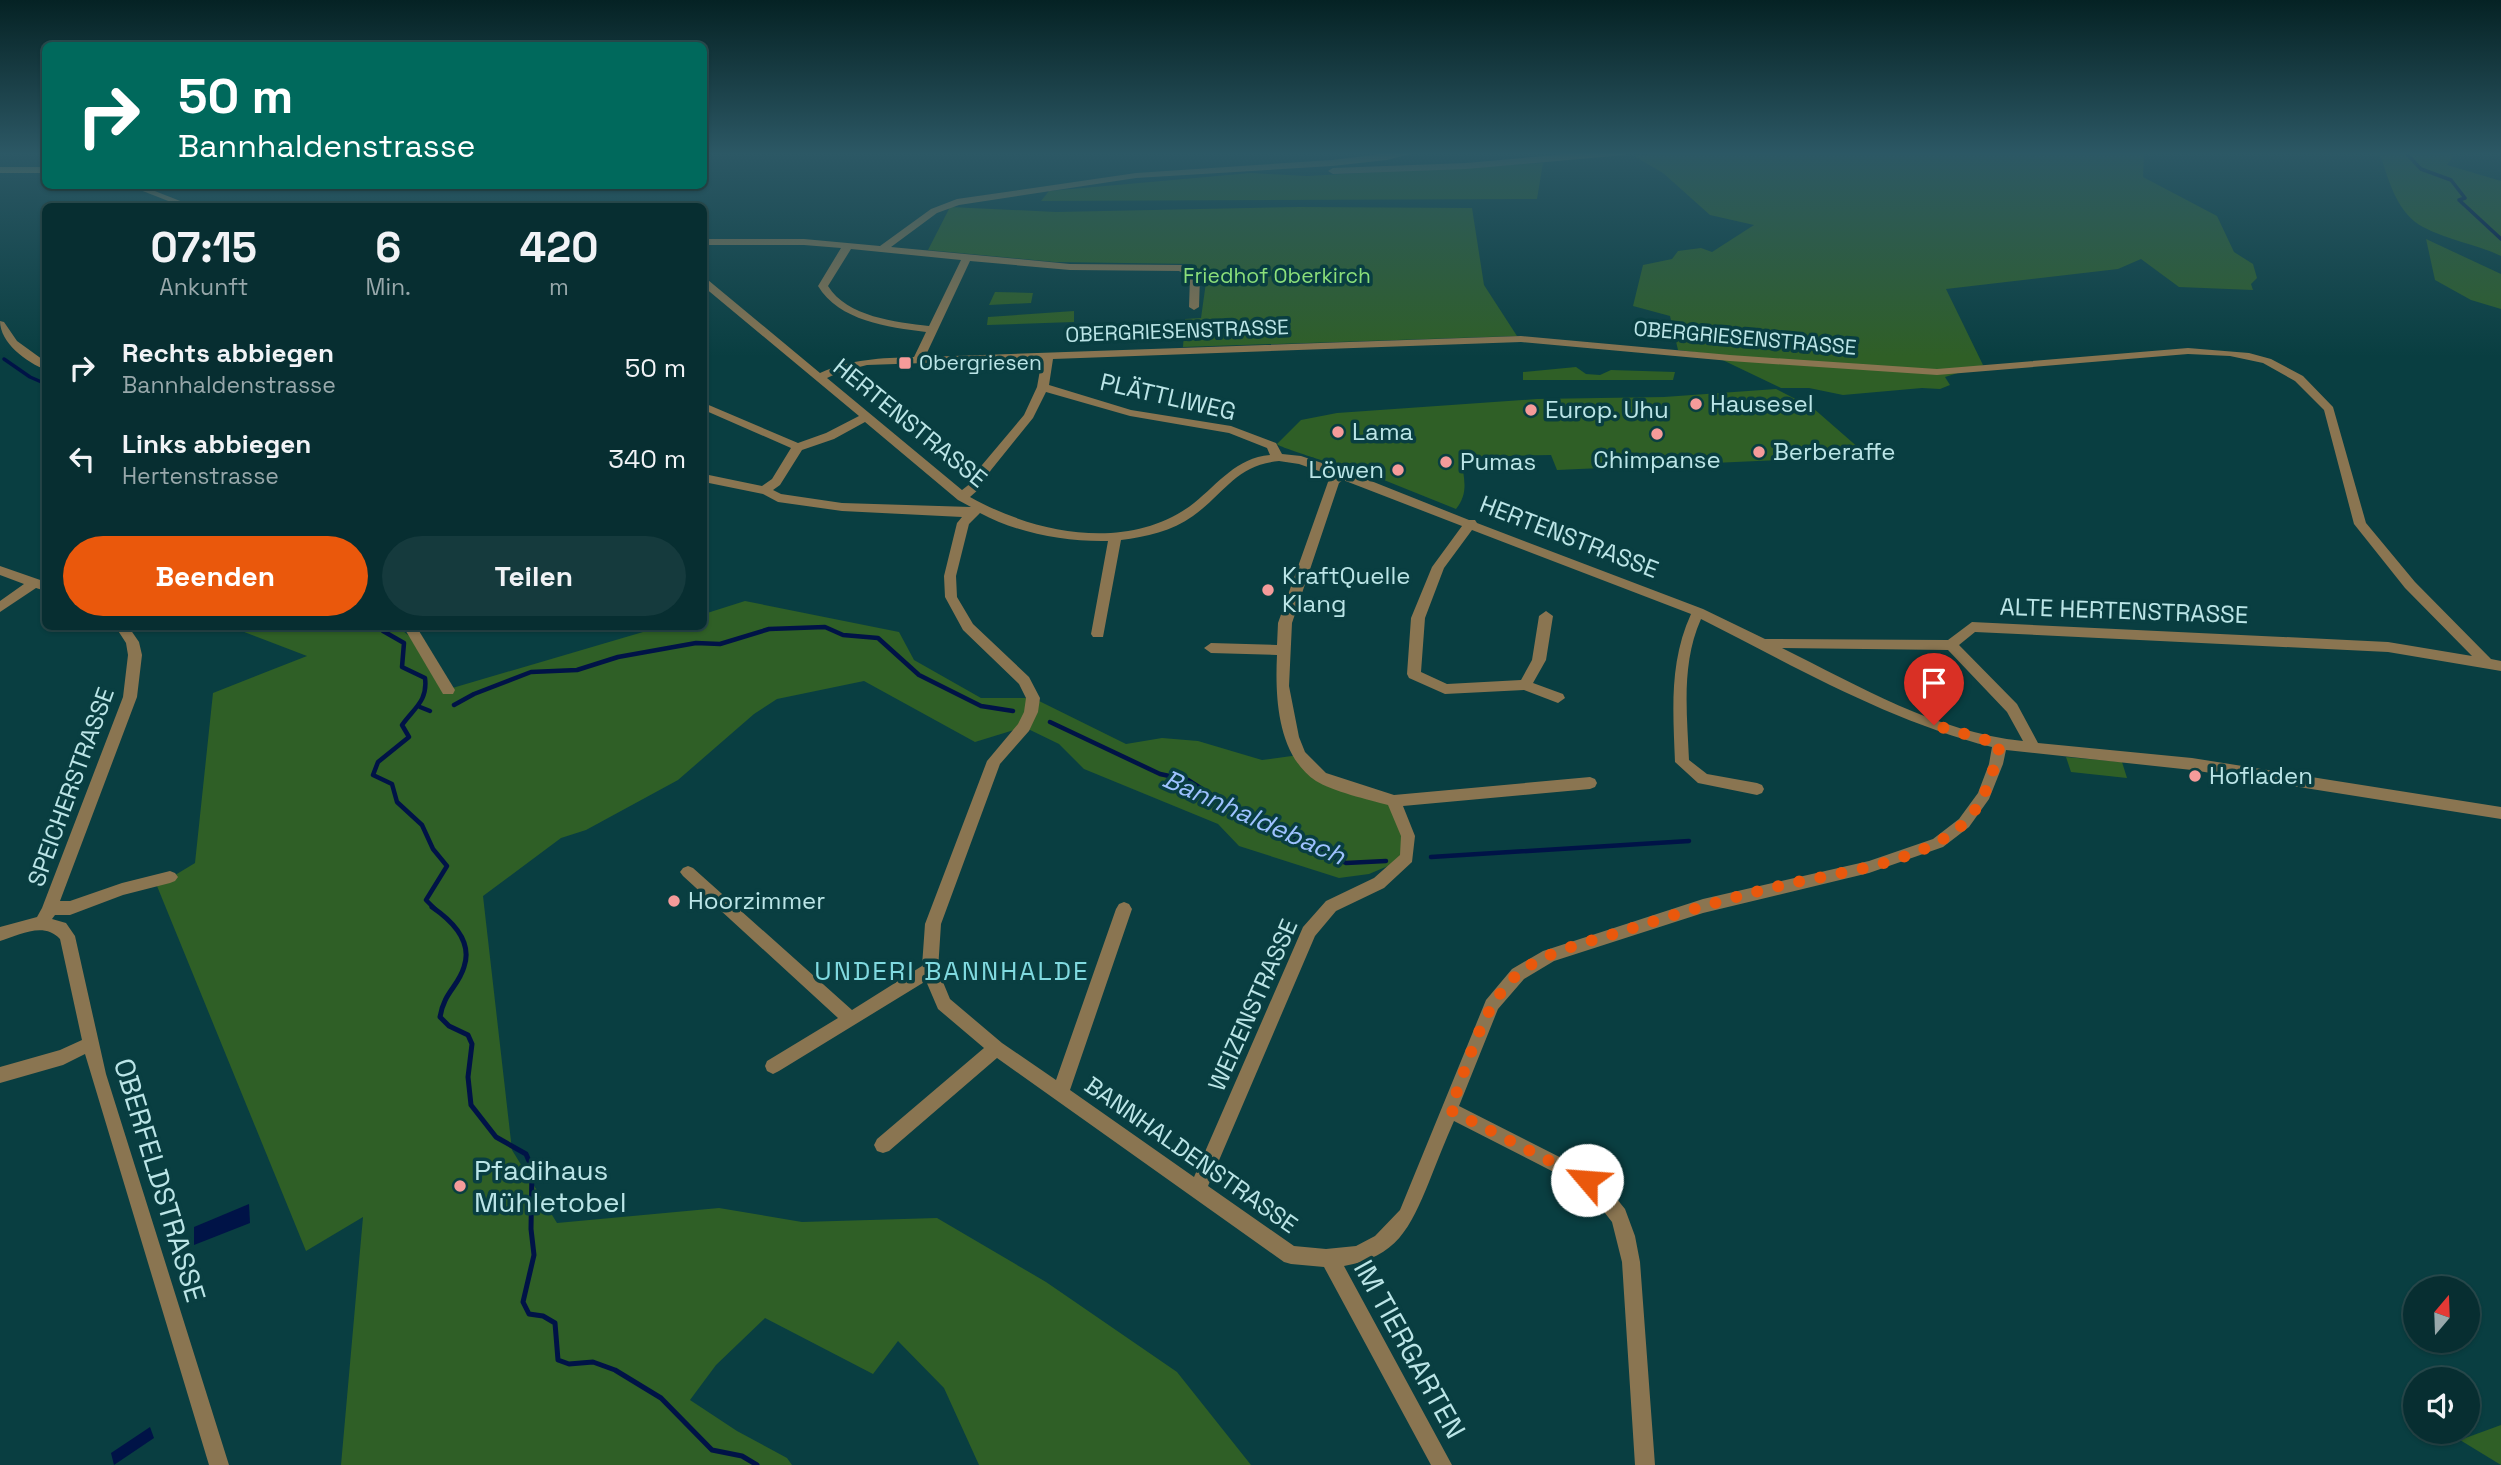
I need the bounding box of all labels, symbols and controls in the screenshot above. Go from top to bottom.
text: 50 m [178,65,293,127]
icon: right [63,70,154,161]
text: Bannhaldenstrasse [178,126,476,166]
text: 07:15 [151,221,257,274]
text: 6 [375,221,401,274]
text: 420 [520,221,598,274]
park label: Friedhof Oberkirch [1183,262,1371,289]
text: Ankunft [159,272,248,302]
text: Min. [365,272,411,302]
text: m [549,272,569,302]
street label: OBERGRIESENSTRASSE [1065,313,1289,348]
street label: OBERGRIESENSTRASSE [1632,314,1858,361]
text: Rechts abbiegen [122,336,334,370]
icon: right [63,349,101,387]
place label: Obergriesen [919,349,1042,376]
text: 50 m [625,351,686,385]
street label: HERTENSTRASSE [827,351,993,494]
marker: Obergriesen [897,355,913,371]
street label: PLÄTTLIWEG [1097,366,1239,427]
text: Bannhaldenstrasse [122,370,336,400]
place label: Hausesel [1710,388,1814,419]
place label: Europ. Uhu [1545,394,1669,425]
marker: Hausesel [1688,396,1704,412]
marker: Europ. Uhu [1523,402,1539,418]
place label: Lama [1352,416,1414,447]
marker: Lama [1330,424,1346,440]
marker: Chimpanse [1649,426,1665,442]
text: Links abbiegen [122,427,311,461]
place label: Berberaffe [1773,436,1895,467]
icon: left [63,440,101,478]
text: 340 m [608,442,686,476]
place label: Chimpanse [1593,444,1721,475]
marker: Berberaffe [1751,444,1767,460]
place label: Pumas [1460,446,1536,477]
place label: Löwen [1308,454,1384,485]
marker: Pumas [1438,454,1454,470]
text: Hertenstrasse [122,461,279,491]
marker: Löwen [1390,462,1406,478]
street label: HERTENSTRASSE [1475,488,1663,585]
button: Beenden [63,536,368,616]
button: Teilen [382,536,686,616]
place label: KraftQuelle Klang [1282,560,1410,619]
marker: KraftQuelle Klang [1260,582,1276,598]
street label: ALTE HERTENSTRASSE [1999,591,2249,630]
pin [1904,653,1964,725]
icon: arrive [1915,664,1953,702]
street label: SPEICHERSTRASSE [20,683,121,891]
place label: Hofladen [2209,760,2313,791]
water label: Bannhaldebach [1157,762,1352,873]
marker: Hofladen [2187,768,2203,784]
place label: Hoorzimmer [688,885,825,916]
marker: Hoorzimmer [666,893,682,909]
street label: WEIZENSTRASSE [1201,914,1304,1096]
district label: UNDERI BANNHALDE [814,954,1090,988]
street label: OBERFELDSTRASSE [106,1054,214,1306]
street label: BANNHALDENSTRASSE [1079,1069,1304,1240]
position arrow [1550,1143,1624,1217]
place label: Pfadihaus Mühletobel [474,1152,627,1220]
marker: Pfadihaus Mühletobel [452,1178,468,1194]
street label: IM TIERGARTEN [1346,1253,1474,1445]
north arrow [2403,1276,2480,1353]
map controls [2403,1276,2480,1444]
button: sound [2403,1367,2480,1444]

